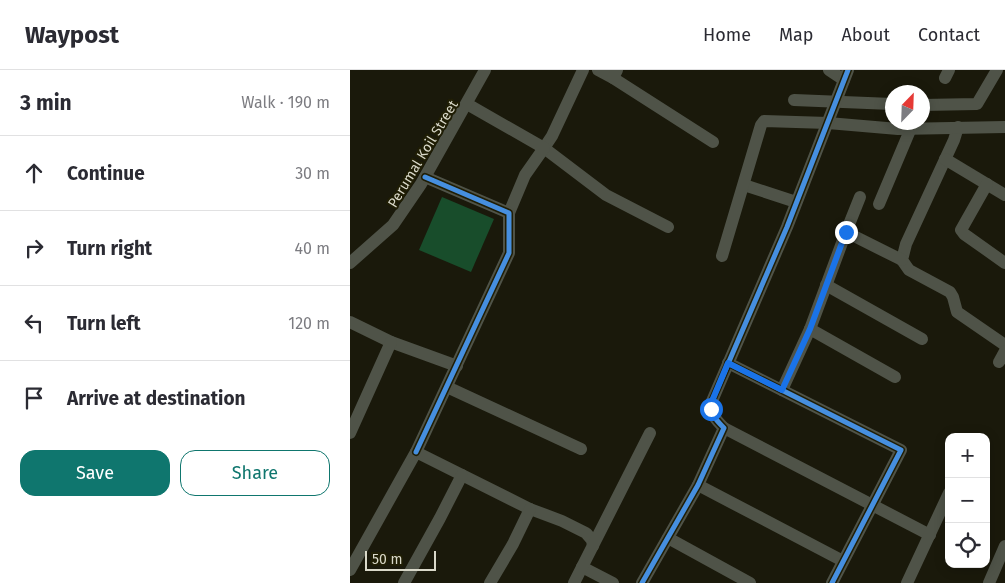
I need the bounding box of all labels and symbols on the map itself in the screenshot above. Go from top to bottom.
north arrow [885,85,930,130]
street label: Perumal Koil Street [384,96,462,211]
route end [835,221,858,244]
route start [700,398,723,421]
scale bar [365,548,436,571]

